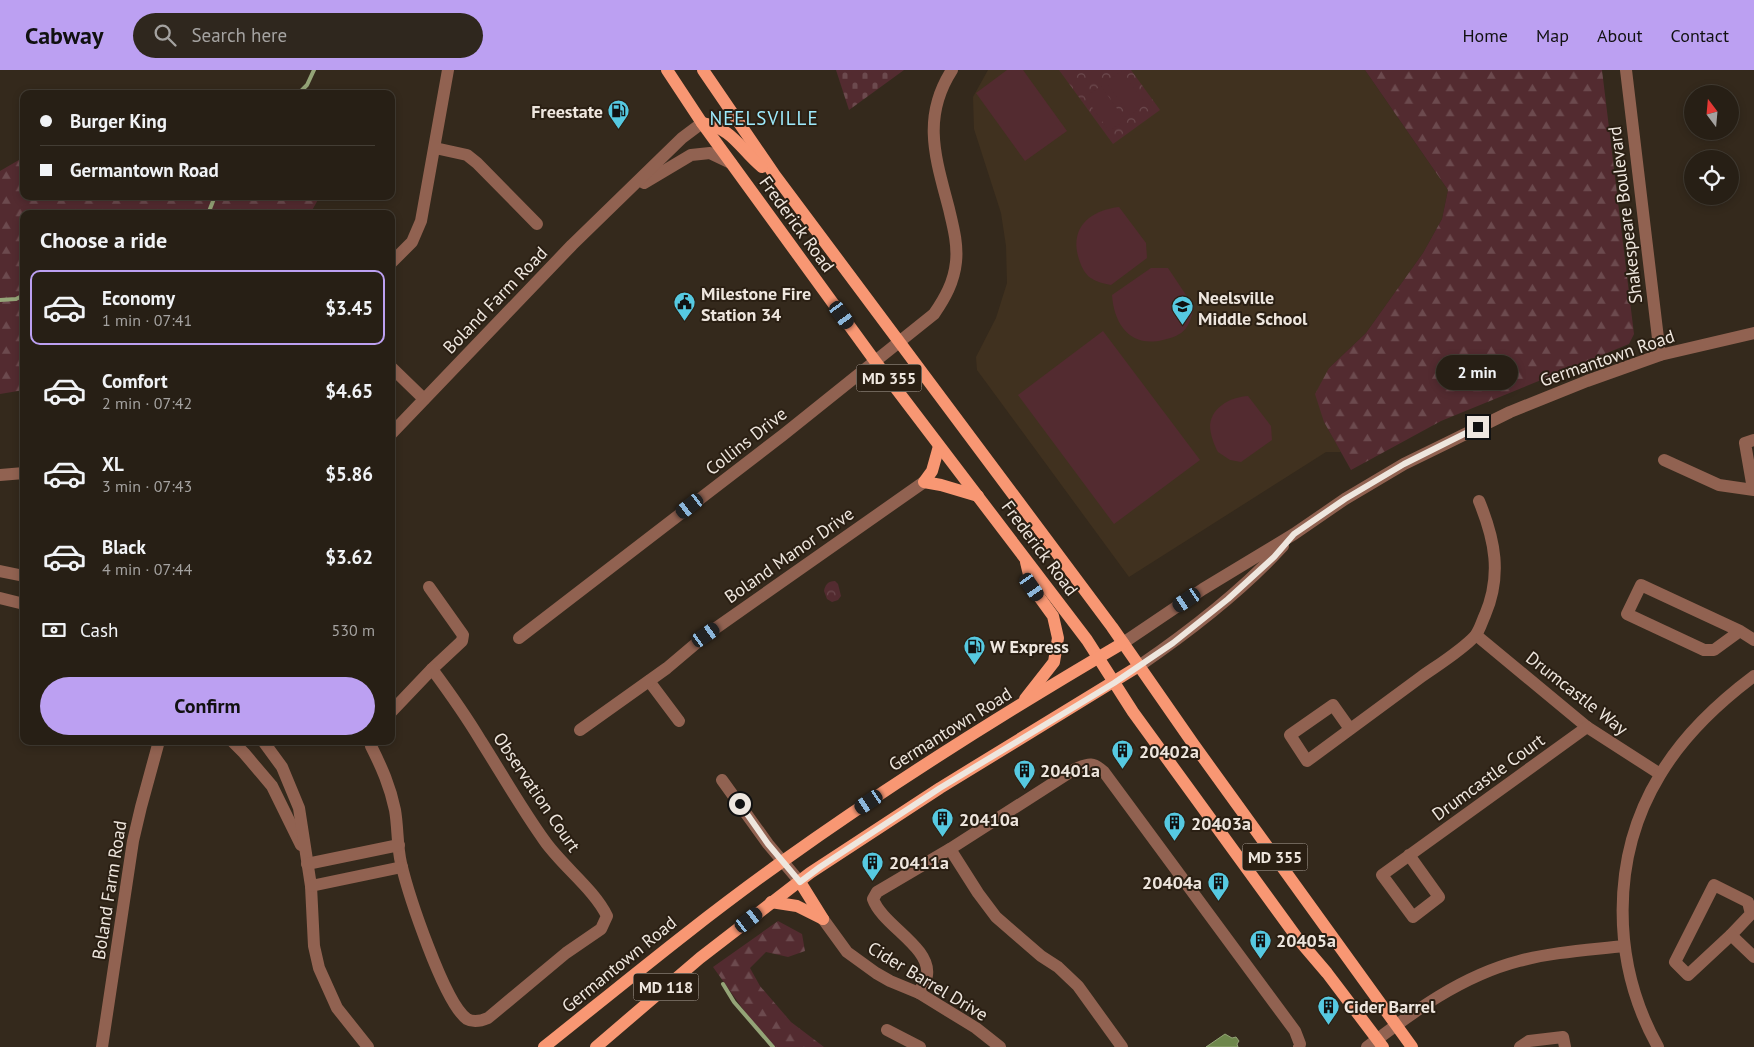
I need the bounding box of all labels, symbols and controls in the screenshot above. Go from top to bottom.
search box [133,13,483,58]
text: Cabway [25,20,103,51]
icon: search [151,21,179,49]
text: Search here [191,23,287,47]
text: Home [1462,24,1508,47]
text: Map [1536,24,1569,47]
text: About [1597,24,1643,47]
text: Contact [1671,24,1729,47]
north arrow [1684,85,1739,140]
map controls [1684,85,1739,205]
fuel station icon: Freestate [607,99,631,130]
place label: Freestate [531,100,603,123]
district label: NEELSVILLE [709,106,819,130]
text: Burger King [70,109,167,133]
street label: Shakespeare Boulevard [1603,125,1647,305]
button: locate [1684,150,1739,205]
text: Germantown Road [70,158,219,182]
street label: Frederick Road [754,171,840,277]
text: Choose a ride [40,226,167,254]
street label: Boland Farm Road [438,241,552,359]
place label: Milestone Fire Station 34 [701,282,811,326]
icon: car [42,285,87,330]
text: Economy [102,286,175,310]
place label: Neelsville Middle School [1198,286,1308,330]
public building icon: Milestone Fire Station 34 [673,291,697,322]
school or university icon: Neelsville Middle School [1170,295,1194,326]
text: $3.45 [325,296,373,320]
car [827,298,856,332]
text: 1 min · 07:41 [102,310,192,330]
street label: Germantown Road [1537,324,1677,392]
callout: 2 min [1437,354,1519,390]
text: 2 min [1457,362,1497,382]
road number: MD 355 [856,364,922,392]
icon: car [42,368,87,413]
text: Comfort [102,369,168,393]
text: $4.65 [325,379,373,403]
text: 2 min · 07:42 [102,393,192,413]
street label: Collins Drive [701,402,791,480]
route end [1467,416,1489,438]
icon: car [42,451,87,496]
text: XL [102,452,124,476]
text: $5.86 [325,462,373,486]
text: 3 min · 07:43 [102,476,192,496]
car [673,491,706,521]
street label: Frederick Road [997,496,1083,600]
street label: Boland Manor Drive [720,502,858,608]
icon: car [42,534,87,579]
text: Black [102,535,146,559]
text: $3.62 [325,545,373,569]
text: 4 min · 07:44 [102,559,192,579]
car [1017,570,1046,604]
car [1170,585,1203,615]
icon: cash [40,616,68,644]
text: Cash [80,618,118,642]
text: 530 m [332,620,375,640]
car [689,620,722,650]
fuel station icon: W Express [962,634,986,665]
place label: W Express [990,635,1069,658]
street label: Drumcastle Way [1521,646,1633,740]
button: Confirm [40,677,375,735]
street label: Germantown Road [884,682,1016,776]
street label: Observation Court [488,728,586,856]
street label: Drumcastle Court [1427,728,1549,826]
building icon: 20402a [1111,739,1135,770]
place label: 20402a [1139,740,1199,763]
building icon: 20401a [1012,758,1036,789]
place label: 20401a [1040,759,1100,782]
car [852,787,885,817]
route start [729,793,751,815]
building icon: 20410a [931,807,955,838]
place label: 20410a [959,808,1019,831]
building icon: 20403a [1163,811,1187,842]
place label: 20403a [1191,812,1251,835]
street label: Boland Farm Road [87,819,131,961]
road number: MD 355 [1242,844,1308,870]
building icon: 20411a [861,850,885,881]
place label: 20411a [889,851,949,874]
building icon: 20404a [1206,870,1230,901]
place label: 20404a [1142,871,1202,894]
car [732,905,765,935]
street label: Germantown Road [557,911,681,1017]
building icon: 20405a [1248,928,1272,959]
place label: 20405a [1276,929,1336,952]
street label: Cider Barrel Drive [864,936,992,1026]
road number: MD 118 [634,974,698,1000]
building icon: Cider Barrel [1316,994,1340,1025]
place label: Cider Barrel [1344,995,1436,1018]

